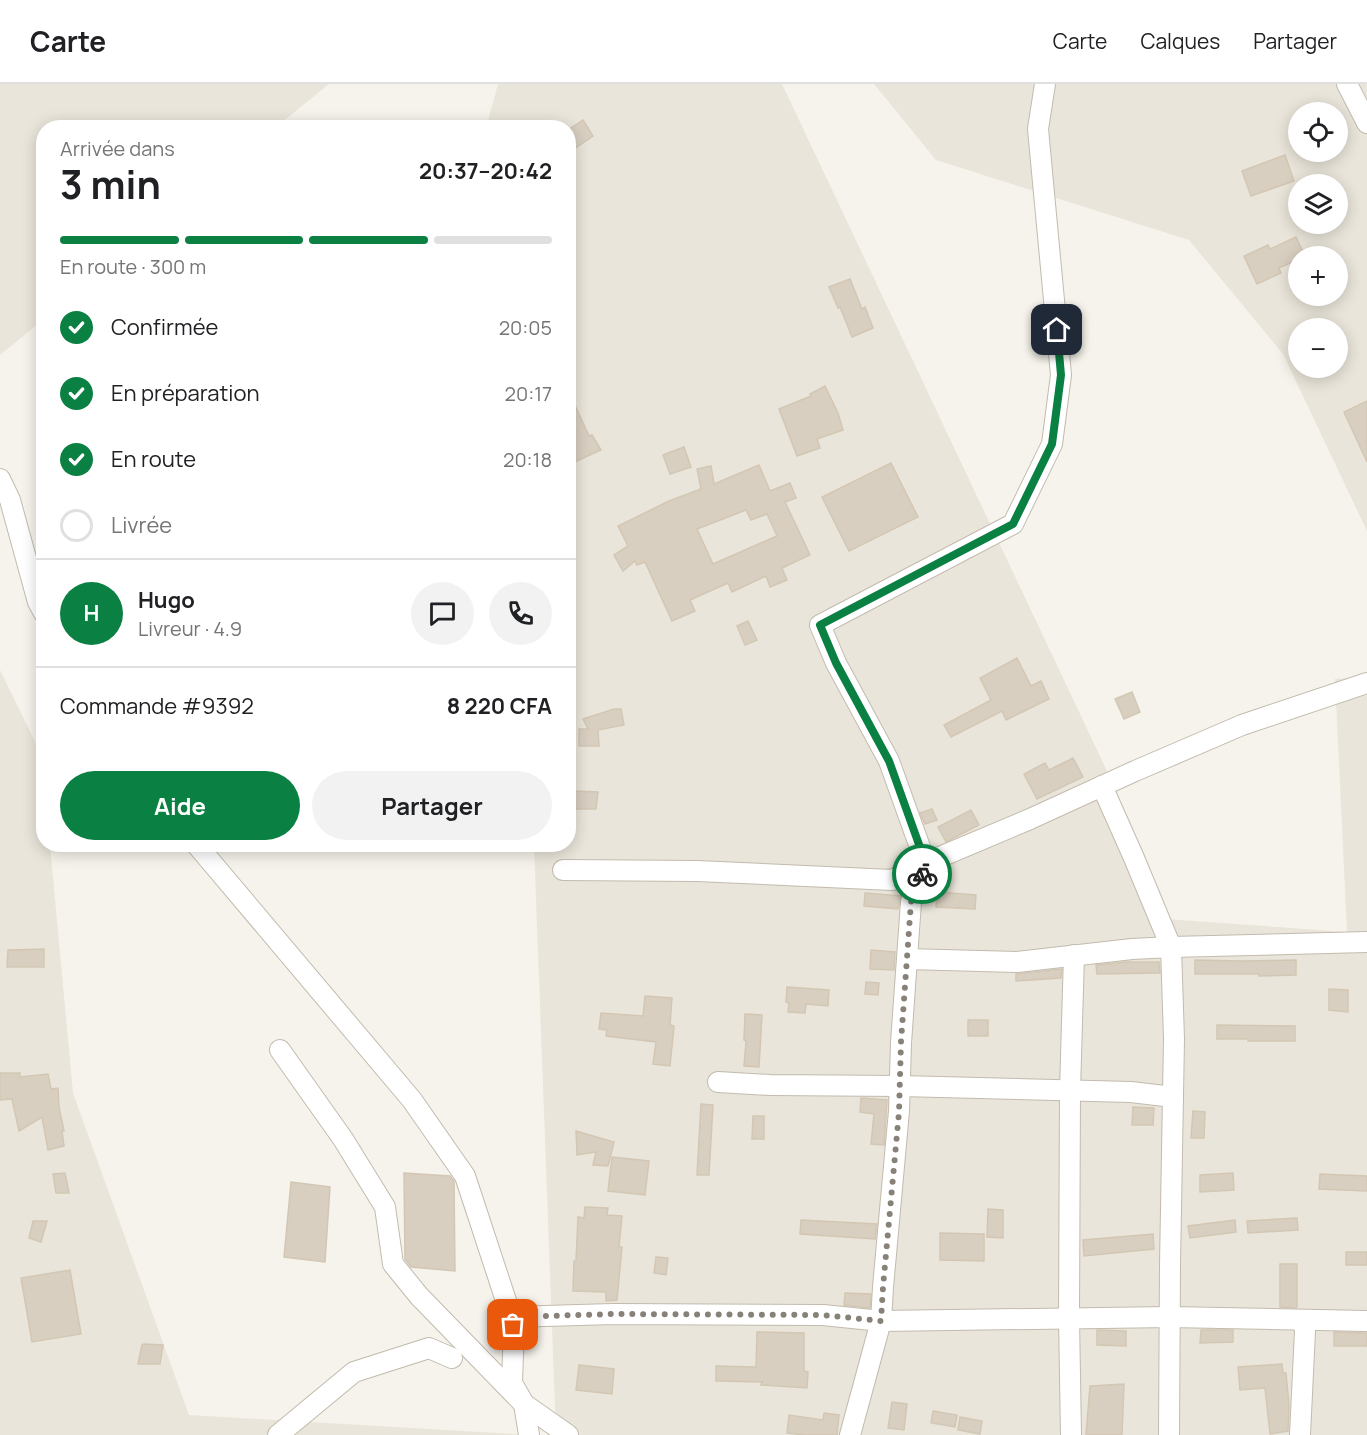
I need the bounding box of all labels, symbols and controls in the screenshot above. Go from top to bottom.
text: Carte [30,22,106,60]
text: Carte [1053,27,1107,55]
text: Calques [1140,27,1220,55]
text: Partager [1253,27,1337,55]
map controls [1288,102,1348,378]
button: locate [1288,102,1348,162]
text: Arrivée dans [60,135,175,162]
text: 20:37–20:42 [419,156,552,186]
text: 3 min [60,157,161,211]
button: layers [1288,174,1348,234]
button: + [1288,246,1348,306]
text: En route · 300 m [60,253,206,280]
pin [1031,304,1082,355]
icon: check [60,311,93,344]
text: Confirmée [111,312,218,342]
icon: home [1040,313,1073,346]
text: 20:05 [499,314,552,341]
button: − [1288,318,1348,378]
icon: check [60,377,93,410]
text: En préparation [111,378,259,408]
text: 20:17 [505,380,552,407]
icon: check [60,443,93,476]
text: En route [111,444,196,474]
text: 20:18 [503,446,552,473]
text: Livrée [111,510,172,540]
button: chat [411,582,474,645]
button: phone [489,582,552,645]
text: Hugo [138,585,195,615]
text: H [84,598,99,628]
text: Livreur · 4.9 [138,615,242,642]
text: Commande #9392 [60,691,254,721]
text: 8 220 CFA [447,691,552,721]
button: Aide [60,771,300,840]
button: Partager [312,771,552,840]
courier [892,844,952,904]
icon: bike [906,858,939,891]
pin [487,1299,538,1350]
icon: bag [496,1308,529,1341]

